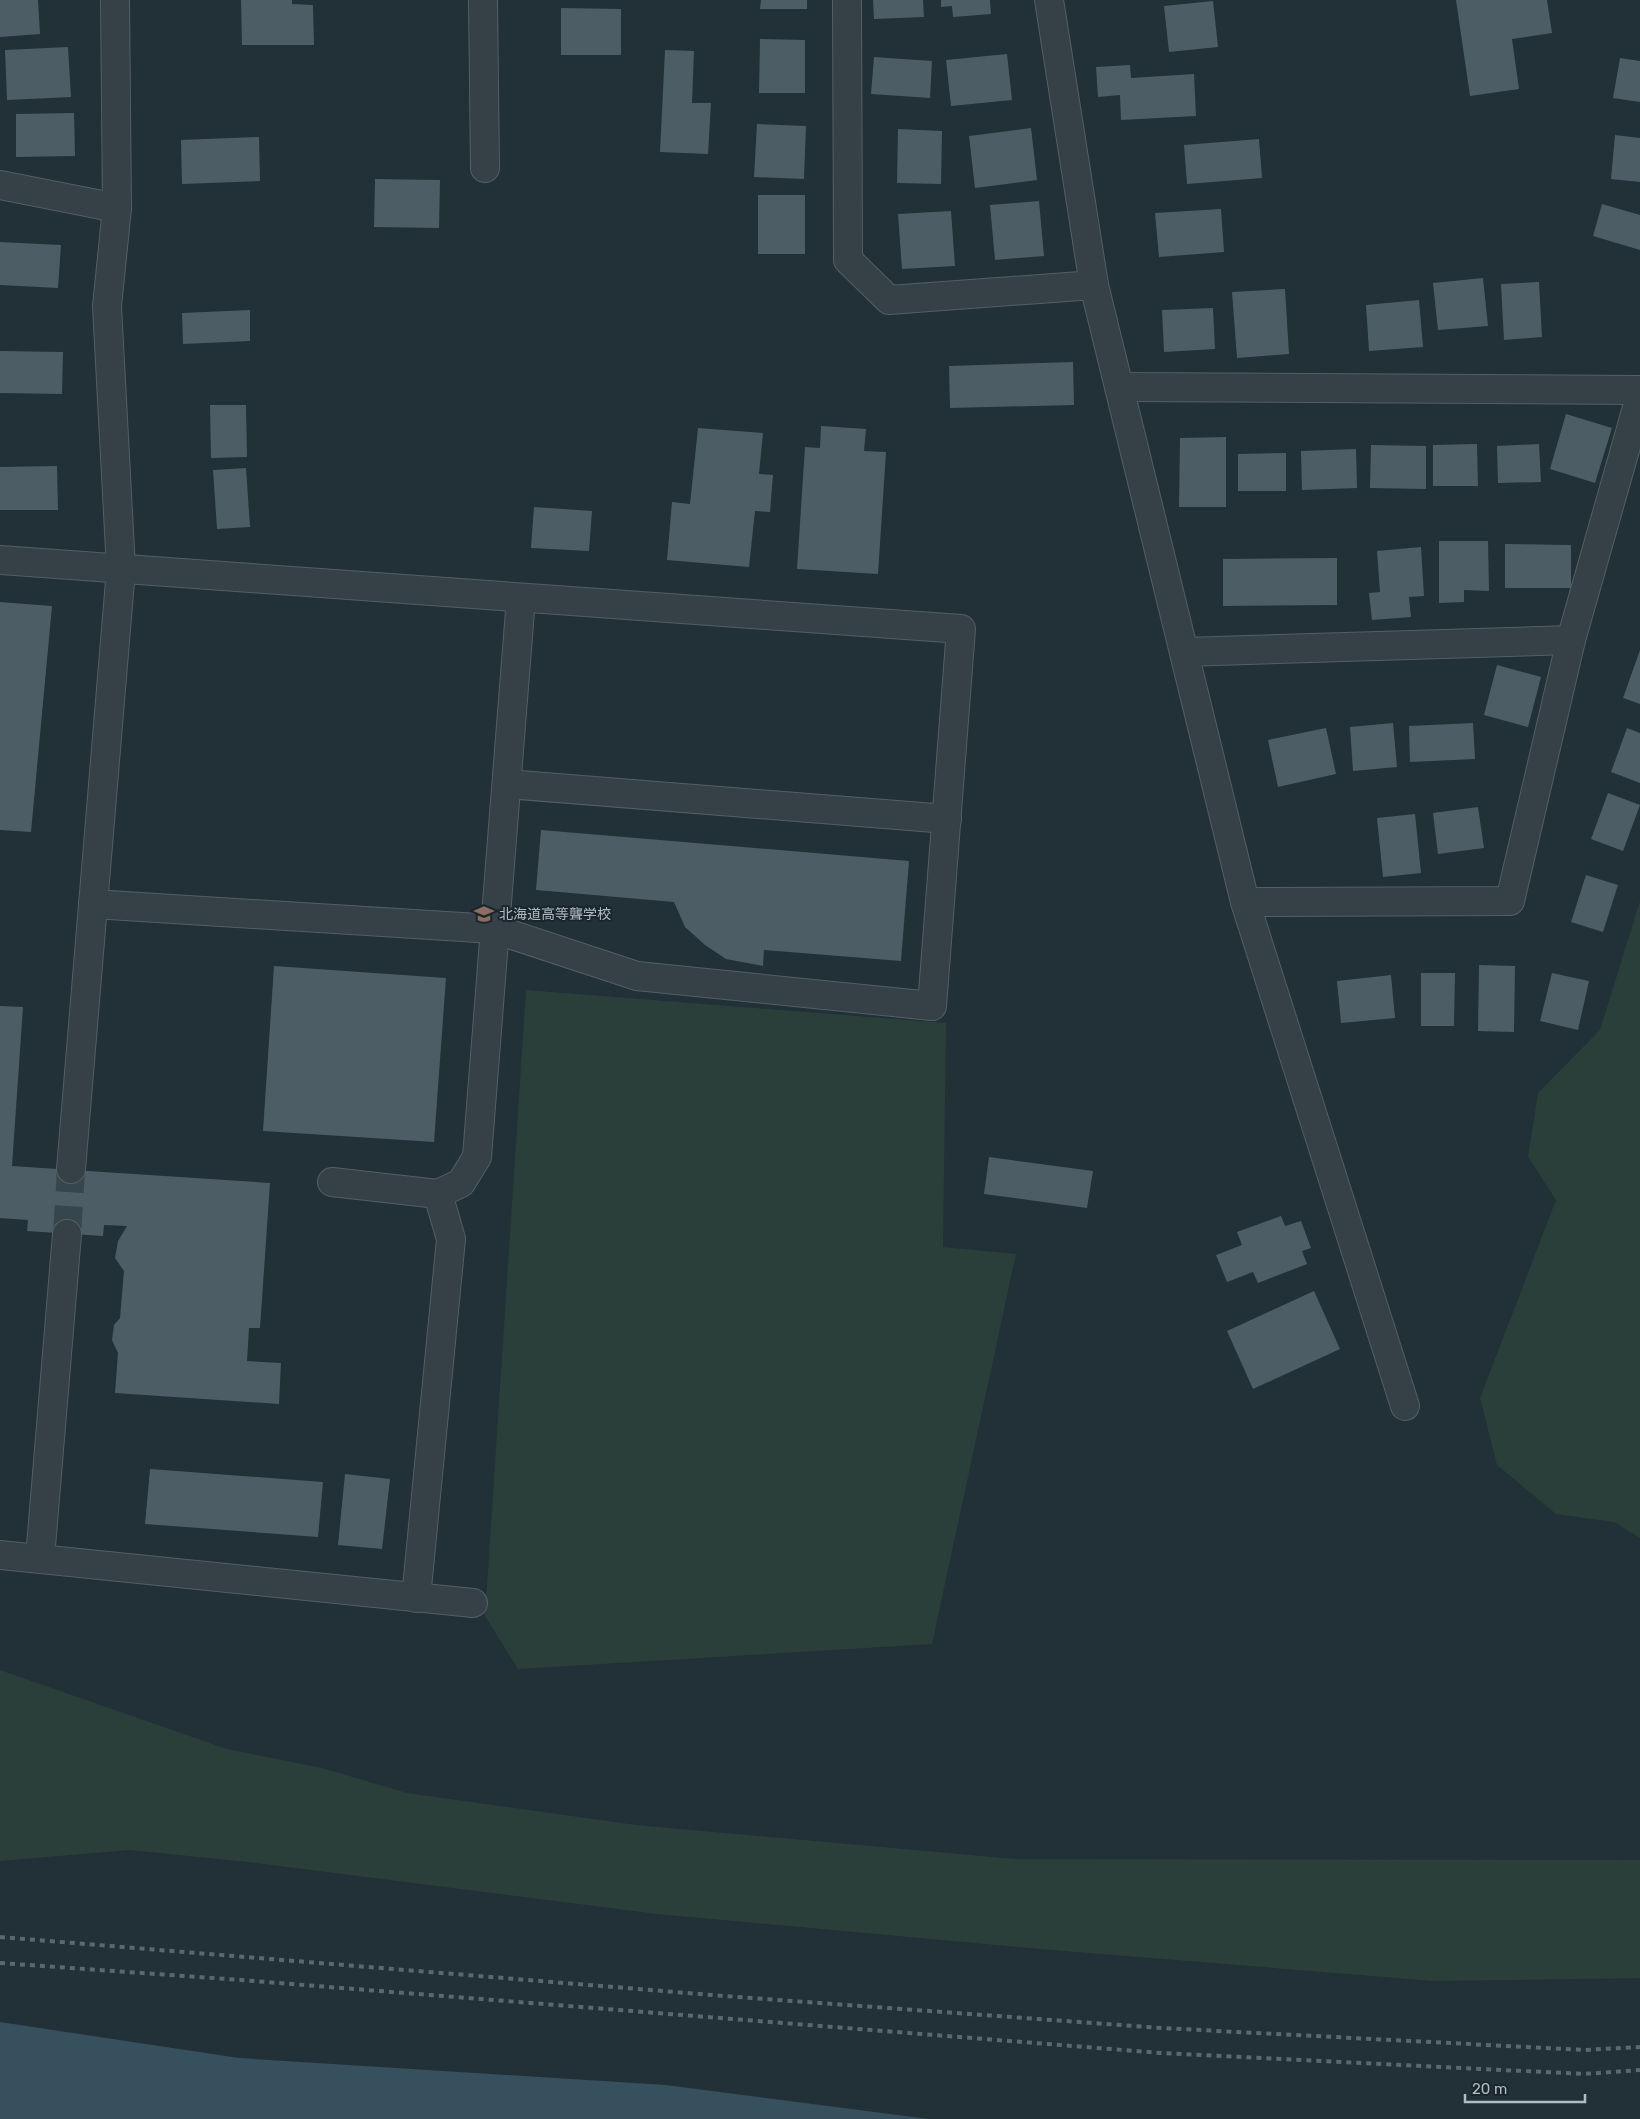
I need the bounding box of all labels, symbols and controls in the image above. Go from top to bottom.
school or university icon: 北海道高等聾学校 [473,903,495,925]
place label: 北海道高等聾学校 [499,906,611,923]
scale bar [1465,2072,1585,2104]
text: 20 m [1472,2080,1507,2098]

